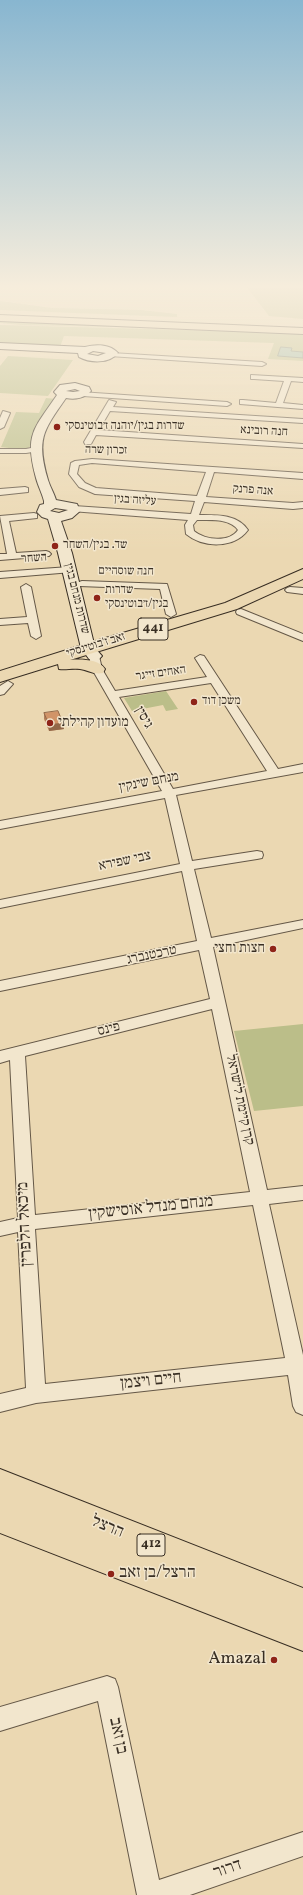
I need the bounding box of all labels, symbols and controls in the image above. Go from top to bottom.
place label: שדרות בגין/יוהנה ז׳בוטינסקי [65,420,185,434]
marker: שדרות בגין/יוהנה ז׳בוטינסקי [52,422,62,432]
street label: חנה רובינא [240,424,288,440]
street label: זכרון שרה [85,443,127,459]
street label: אנה פרנק [232,482,274,500]
street label: עליזה בגין [113,492,157,510]
place label: שד. בגין/השחר [63,539,127,553]
marker: שד. בגין/השחר [50,541,60,551]
street label: השחר [21,551,47,567]
street label: שדרות מנחם בגין [60,562,92,636]
street label: חנה שוסהיים [98,564,154,580]
place label: שדרות בגין/ז׳בוטינסקי [105,584,168,612]
marker: שדרות בגין/ז׳בוטינסקי [92,593,102,603]
road number: 441 [138,618,168,640]
street label: זאב ז'בוטינסקי [65,630,127,662]
street label: האחים זייגר [135,663,187,685]
place label: משכן דוד [202,695,241,709]
marker: משכן דוד [189,697,199,707]
street label: גיסין [130,704,156,732]
place label: מועדון קהילתי [58,715,129,731]
marker: מועדון קהילתי [45,718,55,728]
street label: מנחם שינקין [118,769,180,797]
street label: צבי שפירא [97,848,153,876]
place label: חצות וחצי [214,941,265,957]
street label: טרכטנברג [125,943,179,969]
marker: חצות וחצי [268,944,278,954]
street label: פינס [96,1019,122,1041]
street label: קרן קיימת לישראל [221,1053,257,1147]
street label: מיכאל הלפרין [14,1181,38,1267]
street label: מנחם מנדל אוסישקין [88,1192,214,1226]
street label: חיים ויצמן [119,1369,183,1395]
street label: הרצל [88,1512,126,1544]
road number: 412 [137,1534,165,1556]
place label: הרצל/בן זאב [119,1564,196,1584]
marker: הרצל/בן זאב [106,1569,116,1579]
place label: Amazal [208,1650,266,1670]
marker: Amazal [269,1655,279,1665]
street label: בן זאב [103,1716,131,1756]
street label: דרור [211,1856,245,1884]

